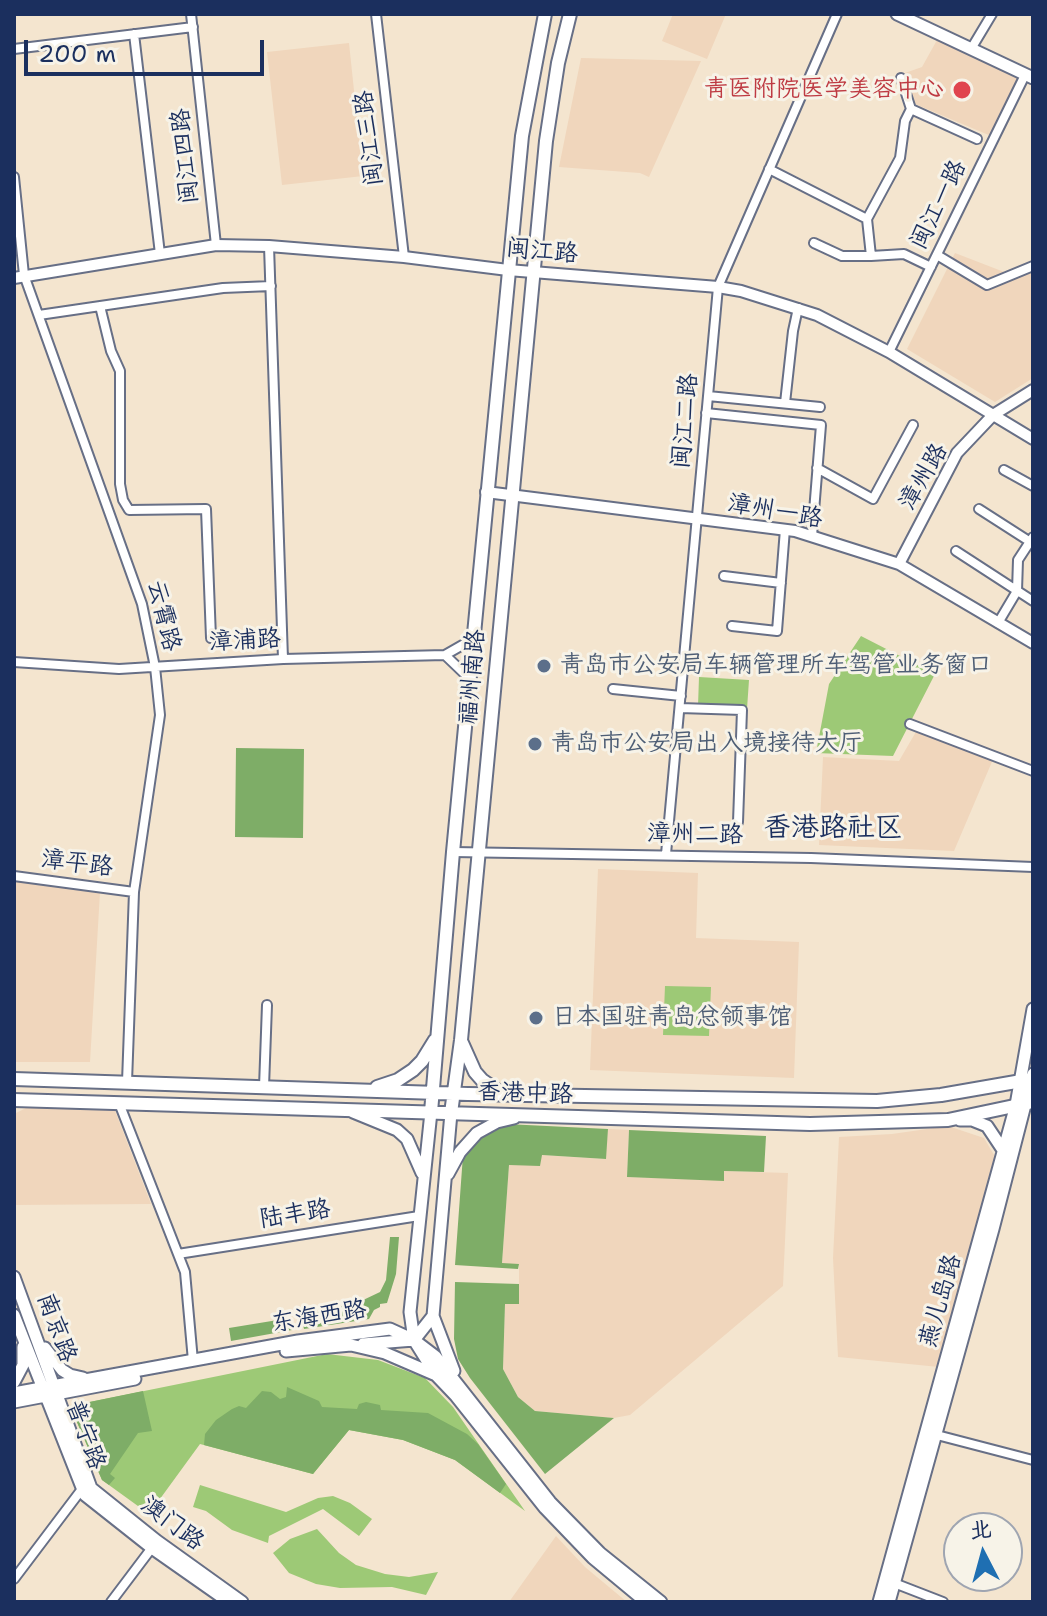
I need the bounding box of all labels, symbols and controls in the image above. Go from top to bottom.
scale bar [28,24,268,74]
text: 200 m [38,38,116,70]
place label: 青医附院医学美容中心 [704,76,944,104]
marker: 青医附院医学美容中心 [951,79,973,101]
street label: 闽江三路 [350,89,390,187]
street label: 闽江四路 [167,107,205,205]
street label: 闽江一路 [905,156,973,254]
street label: 闽江路 [505,235,579,269]
street label: 闽江二路 [667,372,705,470]
street label: 漳州路 [894,439,954,515]
street label: 漳州一路 [725,489,825,535]
street label: 云霄路 [140,578,186,654]
street label: 漳浦路 [208,625,282,657]
street label: 福州南路 [454,628,492,726]
place label: 青岛市公安局车辆管理所车驾管业务窗口 [560,652,992,680]
marker: 青岛市公安局车辆管理所车驾管业务窗口 [535,657,553,675]
place label: 青岛市公安局出入境接待大厅 [551,730,863,758]
marker: 青岛市公安局出入境接待大厅 [526,735,544,753]
district label: 香港路社区 [763,812,903,846]
street label: 漳州二路 [647,820,743,850]
street label: 漳平路 [40,845,114,883]
place label: 日本国驻青岛总领事馆 [552,1004,792,1032]
marker: 日本国驻青岛总领事馆 [527,1009,545,1027]
street label: 香港中路 [477,1078,573,1110]
street label: 陆丰路 [257,1195,333,1235]
street label: 燕儿岛路 [914,1251,968,1351]
street label: 南京路 [30,1289,82,1367]
street label: 东海西路 [269,1295,369,1339]
street label: 普宁路 [59,1396,111,1474]
street label: 澳门路 [135,1491,209,1557]
north arrow [943,1512,1023,1592]
text: 北 [968,1514,993,1545]

